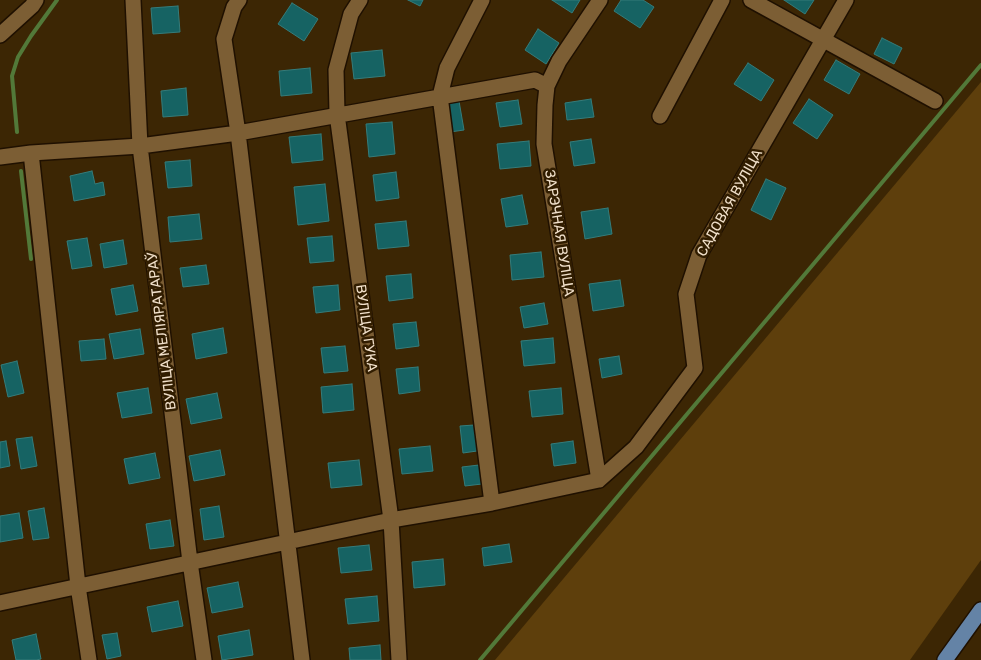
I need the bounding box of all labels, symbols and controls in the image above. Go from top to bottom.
street label: САДОВАЯ ВУЛІЦА [694,146,766,260]
street label: ЗАРЭЧНАЯ ВУЛІЦА [541,169,577,297]
street label: ВУЛІЦА МЕЛІЯРАТАРАЎ [144,251,180,411]
street label: ВУЛІЦА ГУКА [352,283,380,373]

